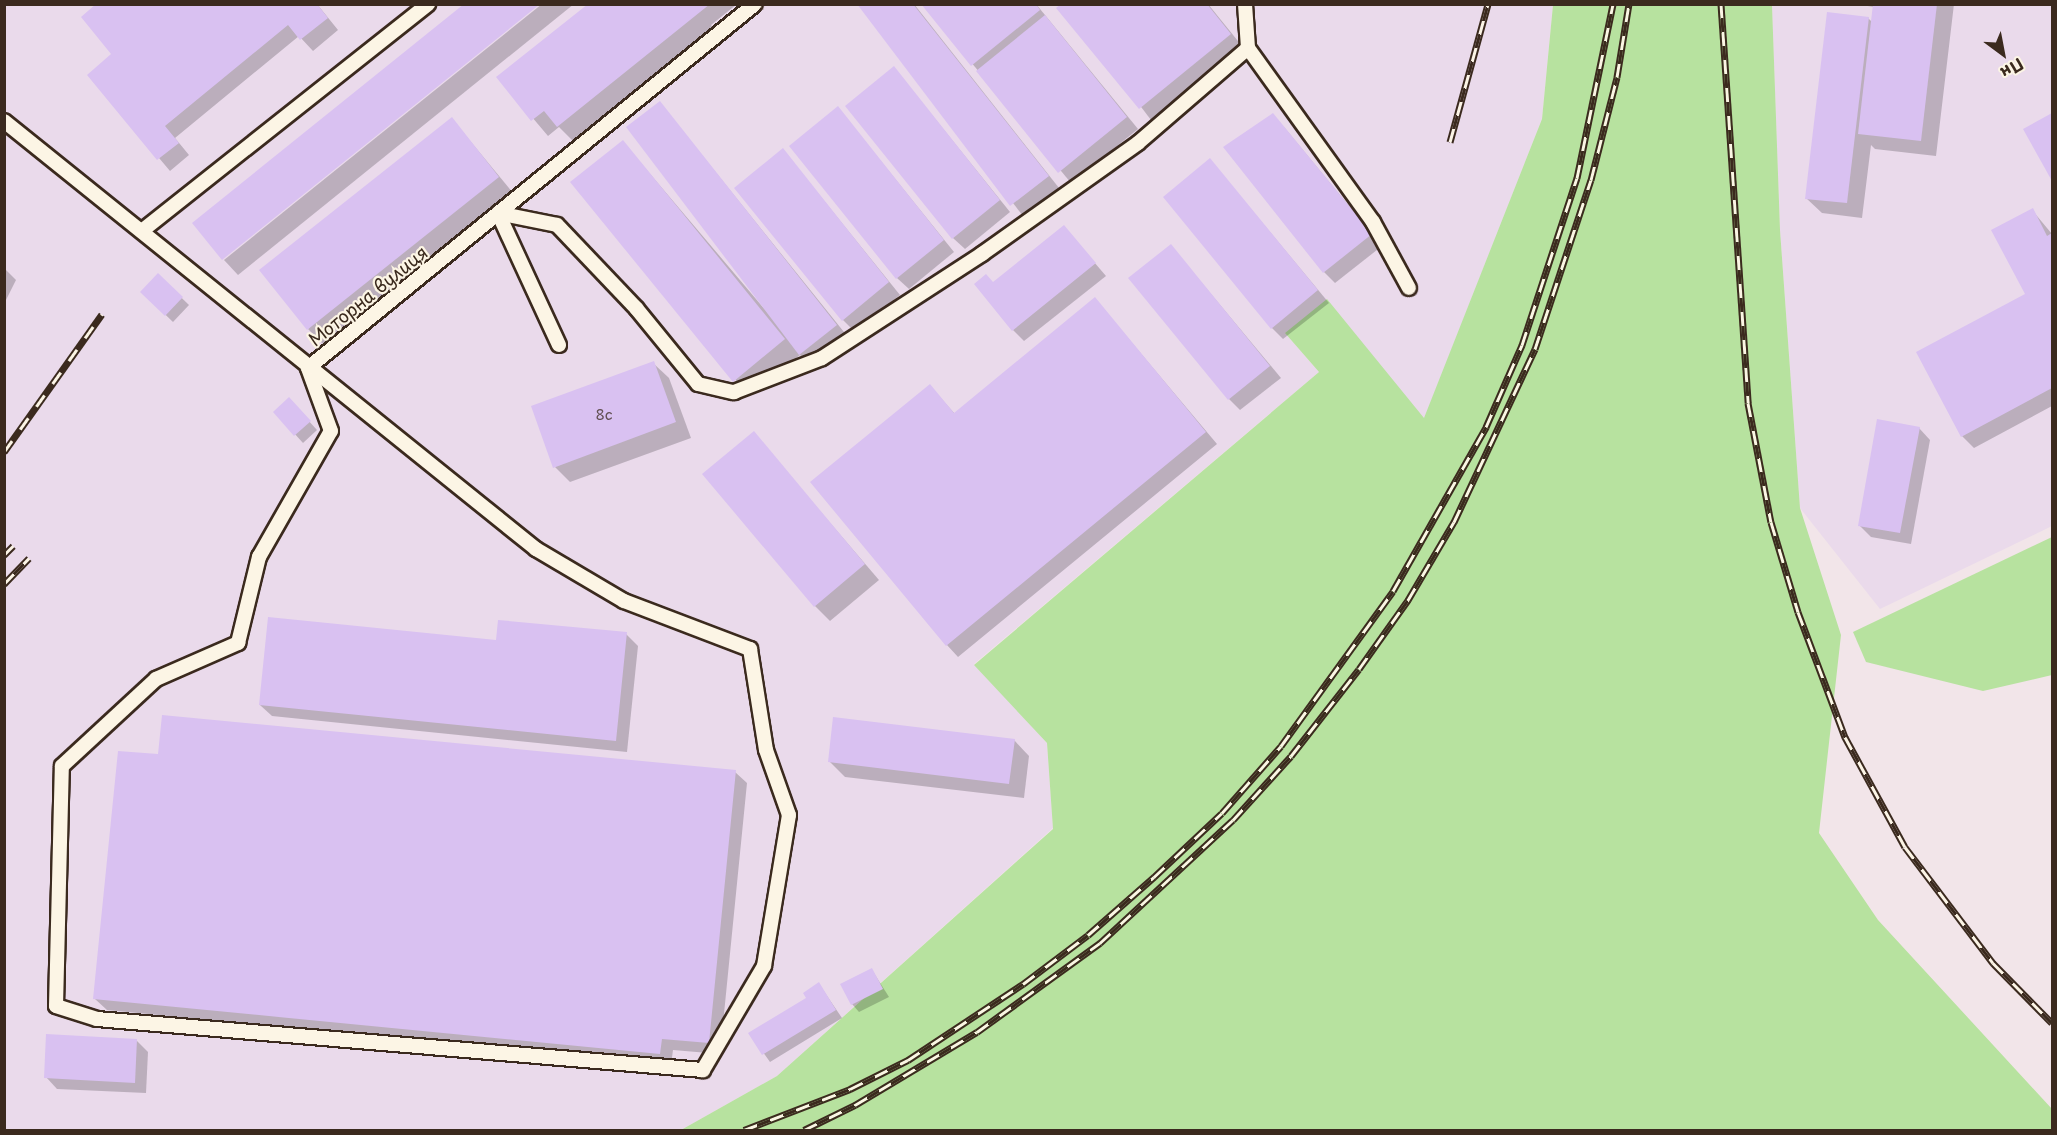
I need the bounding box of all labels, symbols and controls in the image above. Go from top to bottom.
north arrow [1973,24,2033,84]
text: Пн [1996,53,2029,86]
street label: Моторна вулиця [304,241,432,351]
house number: 8с [595,405,613,423]

